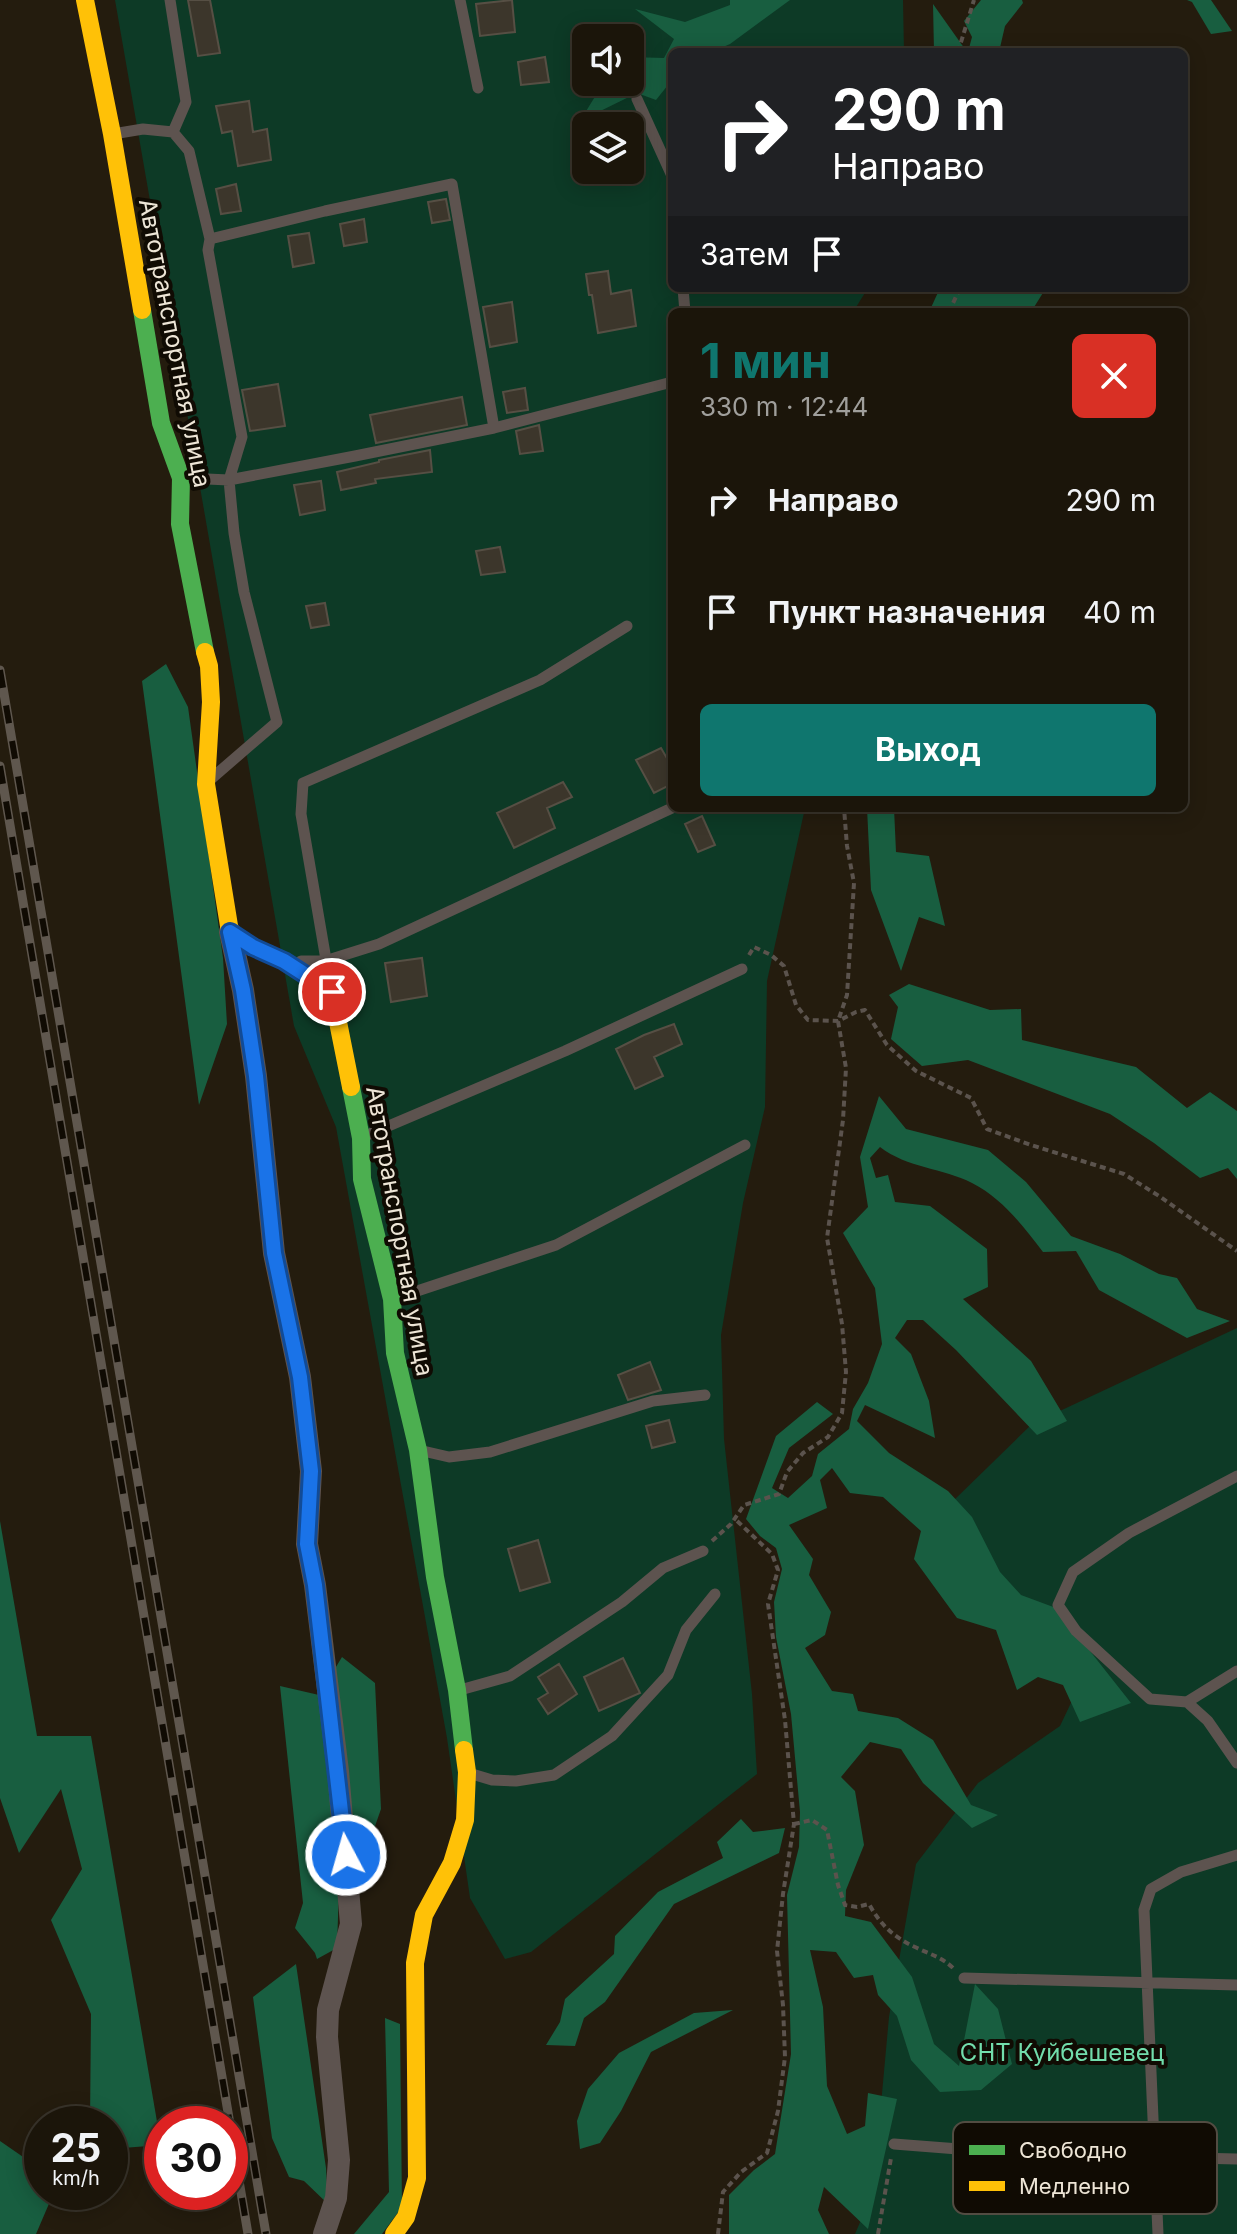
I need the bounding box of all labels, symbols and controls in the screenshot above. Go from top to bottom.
map controls [572,24,644,184]
button: sound [572,24,644,96]
text: 290 m [832,76,1006,144]
icon: right [700,80,804,184]
button: layers [572,112,644,184]
text: Направо [832,144,985,188]
street label: Автотранспортная улица [133,196,217,490]
icon: arrive [805,232,849,276]
text: Затем [700,236,789,272]
text: 1 мин [700,331,831,390]
button: close [1072,334,1156,418]
text: 330 m · 12:44 [700,391,868,422]
icon: right [700,478,744,522]
text: Направо [768,482,899,518]
text: 290 m [1065,482,1156,518]
icon: arrive [700,590,744,634]
text: Пункт назначения [768,594,1046,630]
text: 40 m [1083,594,1156,630]
button: Выход [700,704,1156,796]
pin [298,958,366,1026]
icon: arrive [310,970,354,1014]
street label: Автотранспортная улица [360,1084,440,1378]
position arrow [304,1813,388,1897]
park label: СНТ Куйбешевец [960,2038,1164,2067]
speed limit sign: 30 [144,2106,248,2210]
legend [953,2122,1217,2214]
text: 25 [51,2123,101,2172]
text: Свободно [1019,2137,1127,2163]
text: km/h [52,2166,100,2190]
text: Медленно [1019,2173,1130,2199]

